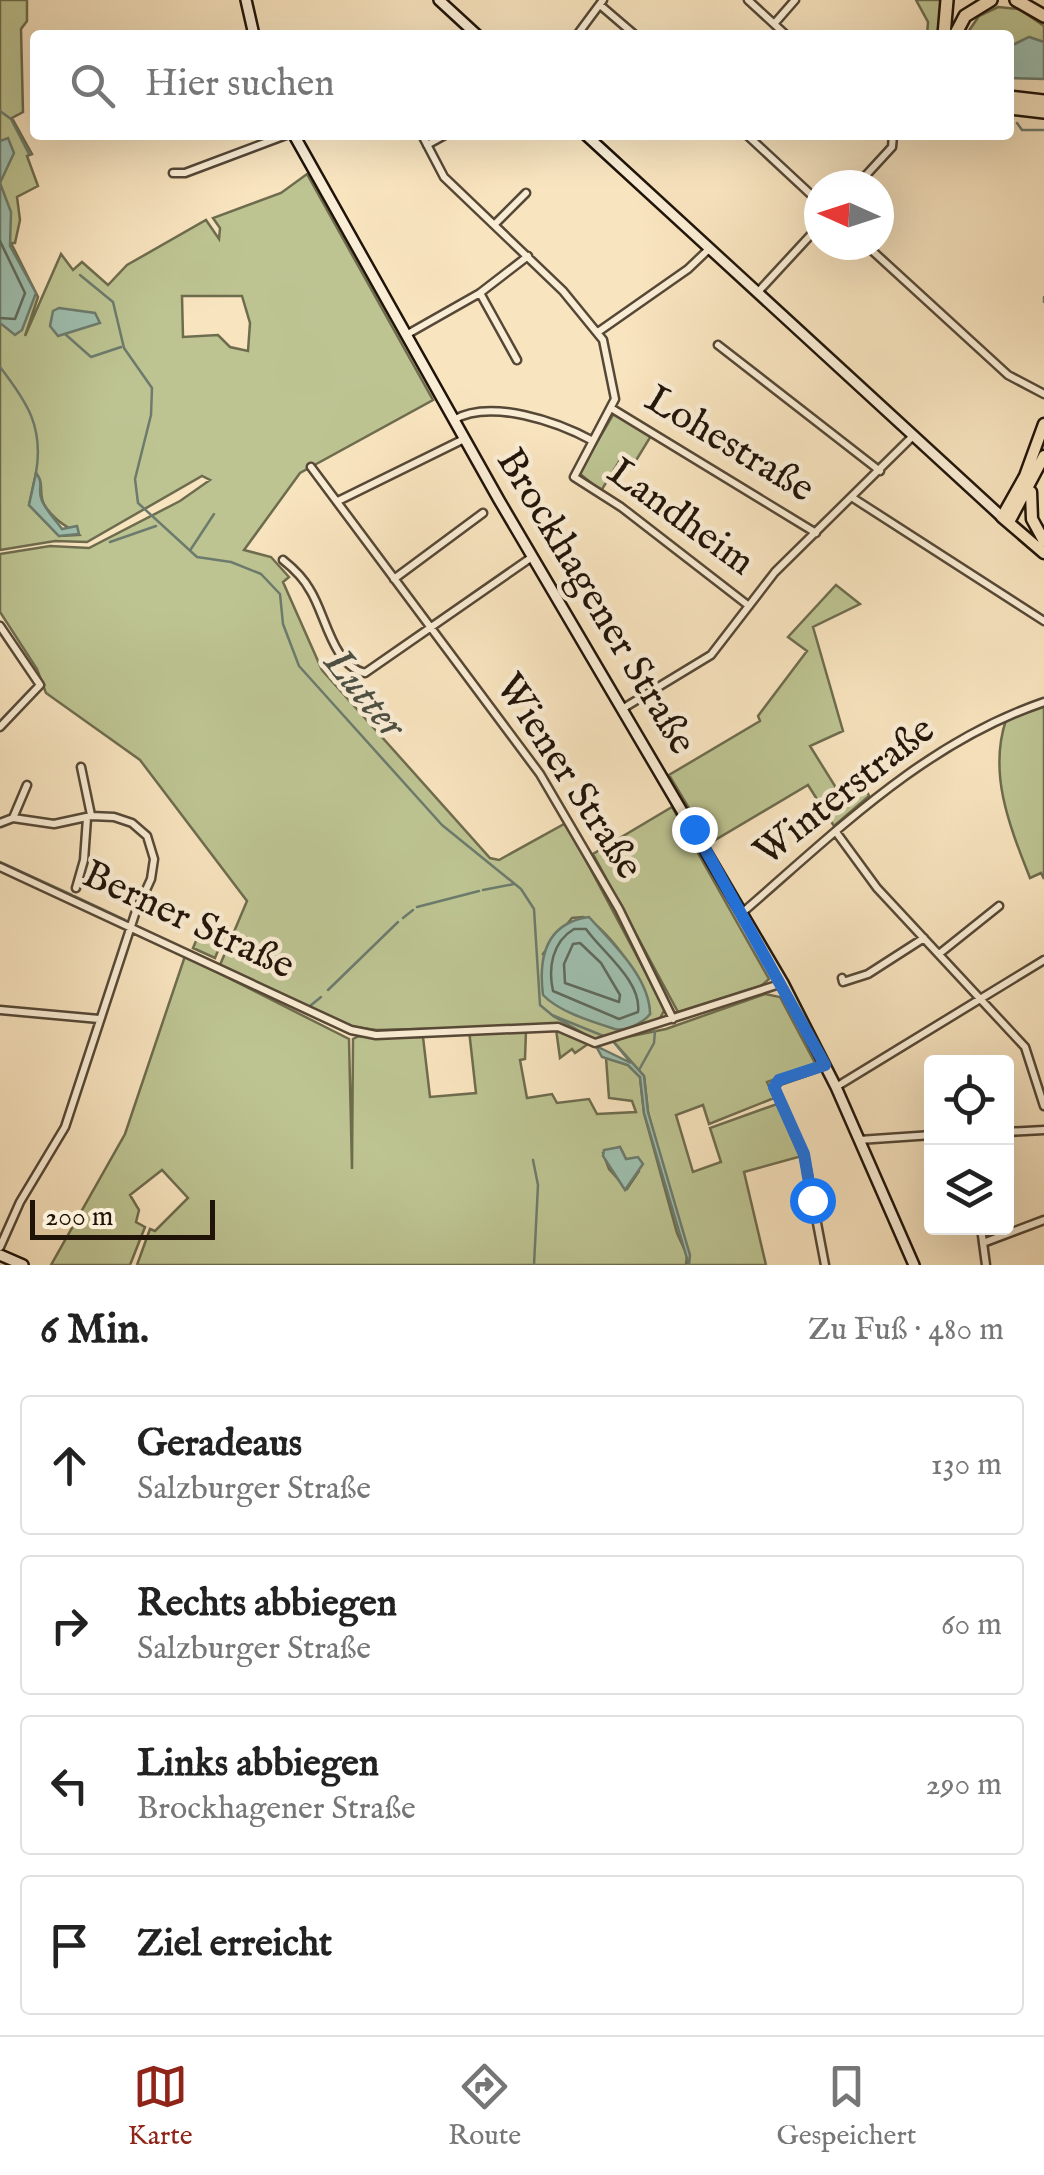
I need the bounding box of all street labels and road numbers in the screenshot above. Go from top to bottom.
street label: Lohestraße [635,375,823,515]
street label: Brockhagener Straße [483,440,707,764]
street label: Landheim [596,448,764,588]
street label: Wiener Straße [483,664,653,890]
street label: Winterstraße [744,706,946,878]
street label: Berner Straße [74,850,302,992]

